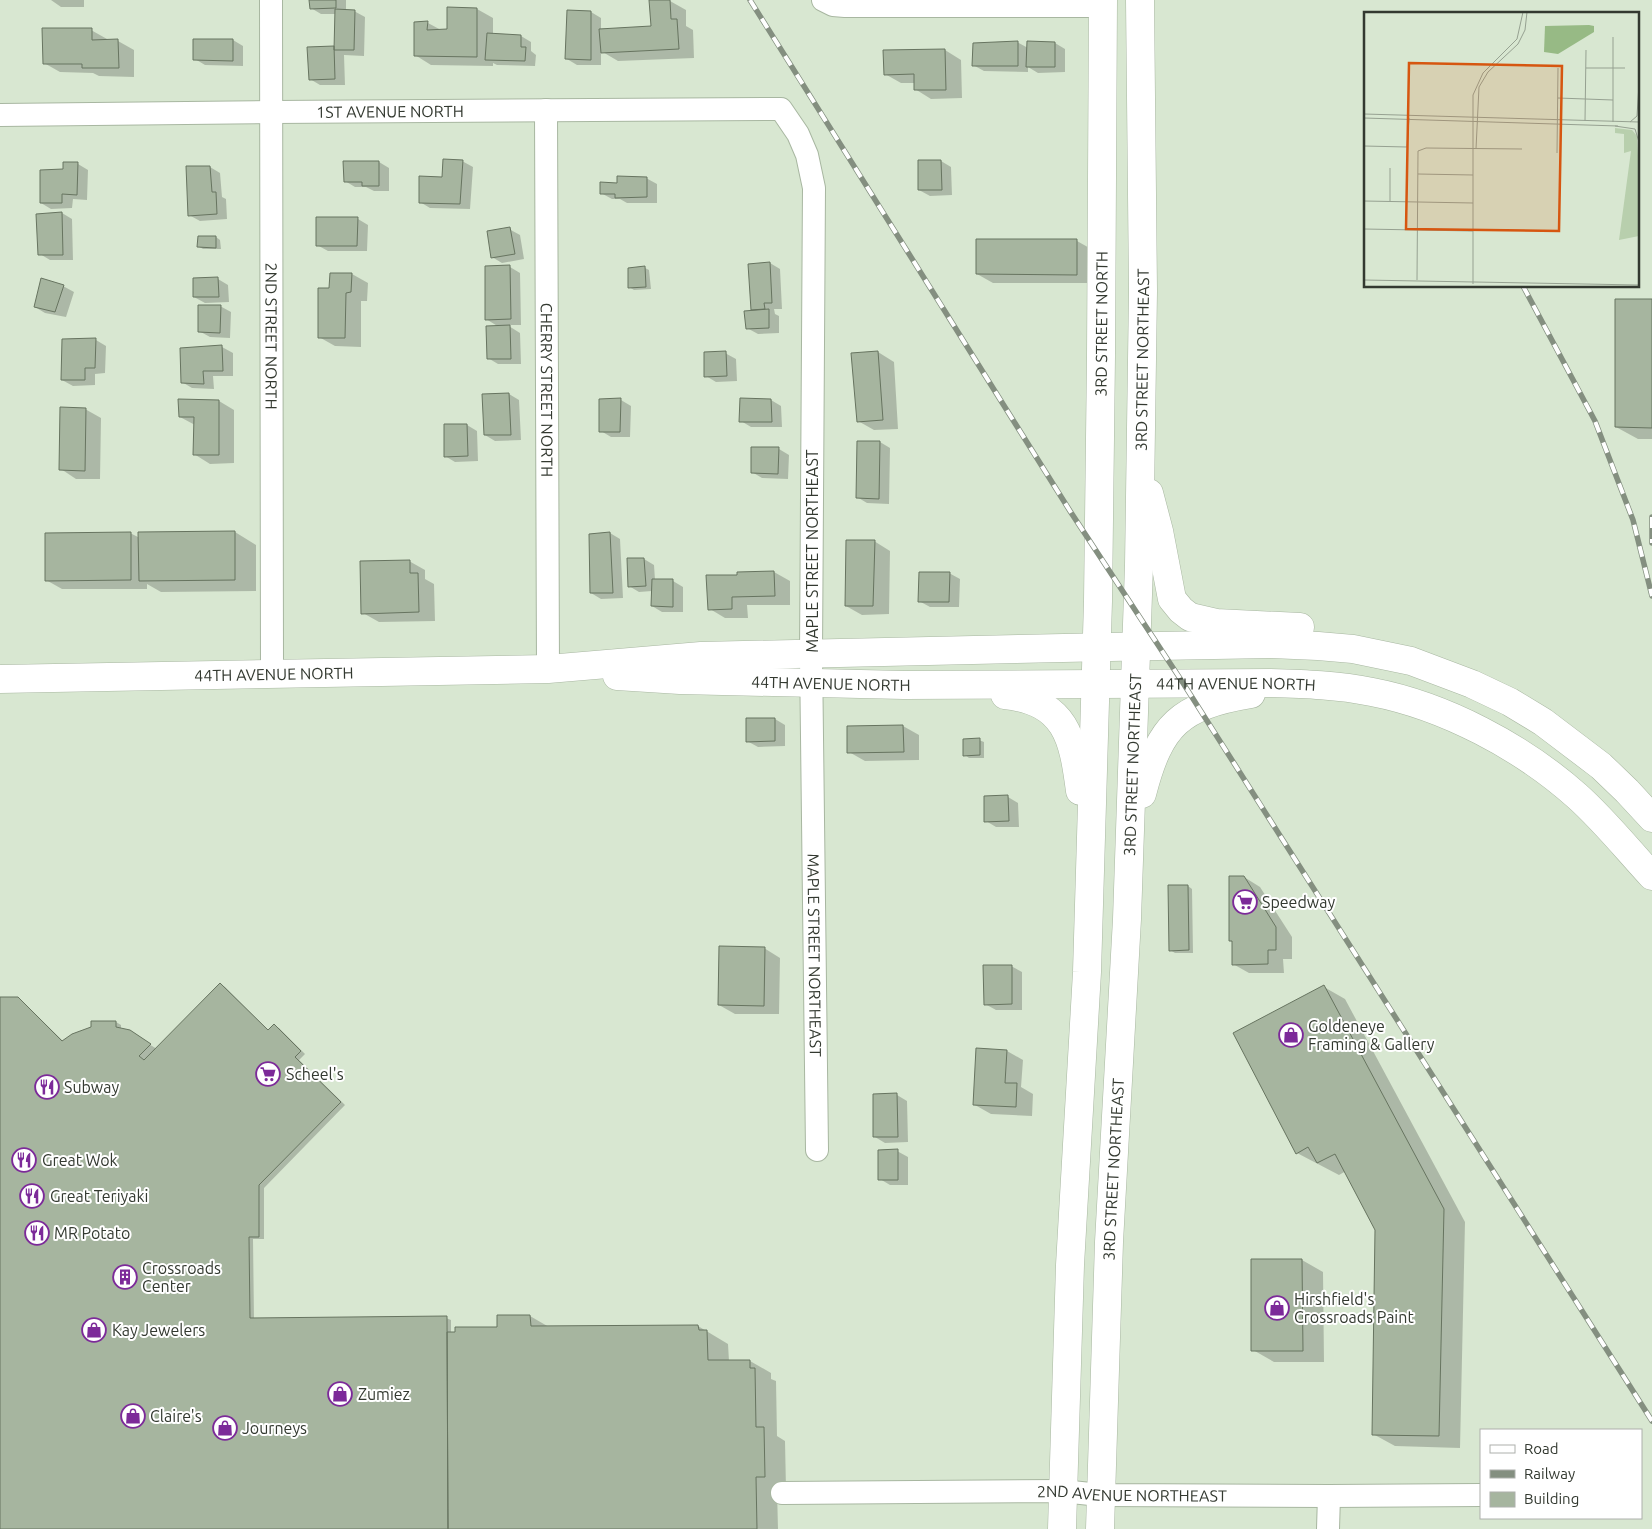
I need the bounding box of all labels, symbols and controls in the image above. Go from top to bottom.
inset map [1364,12,1640,288]
street label: 1ST AVENUE NORTH [316,102,464,121]
street label: 3RD STREET NORTH [1092,251,1111,397]
street label: 2ND STREET NORTH [262,262,281,410]
street label: 3RD STREET NORTHEAST [1132,268,1152,451]
street label: CHERRY STREET NORTH [538,303,556,477]
street label: MAPLE STREET NORTHEAST [803,449,821,653]
street label: 44TH AVENUE NORTH [194,664,354,684]
street label: 44TH AVENUE NORTH [751,673,911,694]
street label: 3RD STREET NORTHEAST [1120,673,1144,856]
street label: 44TH AVENUE NORTH [1156,674,1316,694]
street label: MAPLE STREET NORTHEAST [804,853,825,1057]
supermarket icon: Speedway [1232,889,1258,915]
place label: Speedway [1262,893,1335,911]
place label: Goldeneye Framing & Gallery [1308,1017,1435,1053]
shop icon: Goldeneye Framing & Gallery [1278,1022,1304,1048]
supermarket icon: Scheel's [255,1061,281,1087]
place label: Scheel's [286,1065,344,1083]
restaurant icon: Subway [34,1074,60,1100]
street label: 3RD STREET NORTHEAST [1099,1077,1127,1261]
place label: Subway [64,1078,119,1096]
restaurant icon: Great Wok [11,1147,37,1173]
place label: Great Wok [42,1151,118,1169]
restaurant icon: Great Teriyaki [19,1183,45,1209]
place label: Great Teriyaki [50,1187,148,1205]
restaurant icon: MR Potato [24,1220,50,1246]
place label: MR Potato [54,1224,130,1242]
place label: Crossroads Center [142,1259,221,1295]
building icon: Crossroads Center [112,1264,138,1290]
place label: Hirshfield's Crossroads Paint [1294,1290,1414,1326]
shop icon: Hirshfield's Crossroads Paint [1264,1295,1290,1321]
shop icon: Kay Jewelers [81,1317,107,1343]
place label: Kay Jewelers [112,1321,205,1339]
shop icon: Zumiez [327,1381,353,1407]
place label: Zumiez [358,1385,410,1403]
shop icon: Claire's [120,1403,146,1429]
place label: Claire's [150,1407,202,1425]
shop icon: Journeys [212,1415,238,1441]
place label: Journeys [242,1419,307,1437]
legend [1480,1429,1642,1519]
text: Road [1524,1440,1559,1457]
text: Railway [1524,1465,1575,1482]
street label: 2ND AVENUE NORTHEAST [1037,1482,1227,1505]
text: Building [1524,1490,1579,1507]

